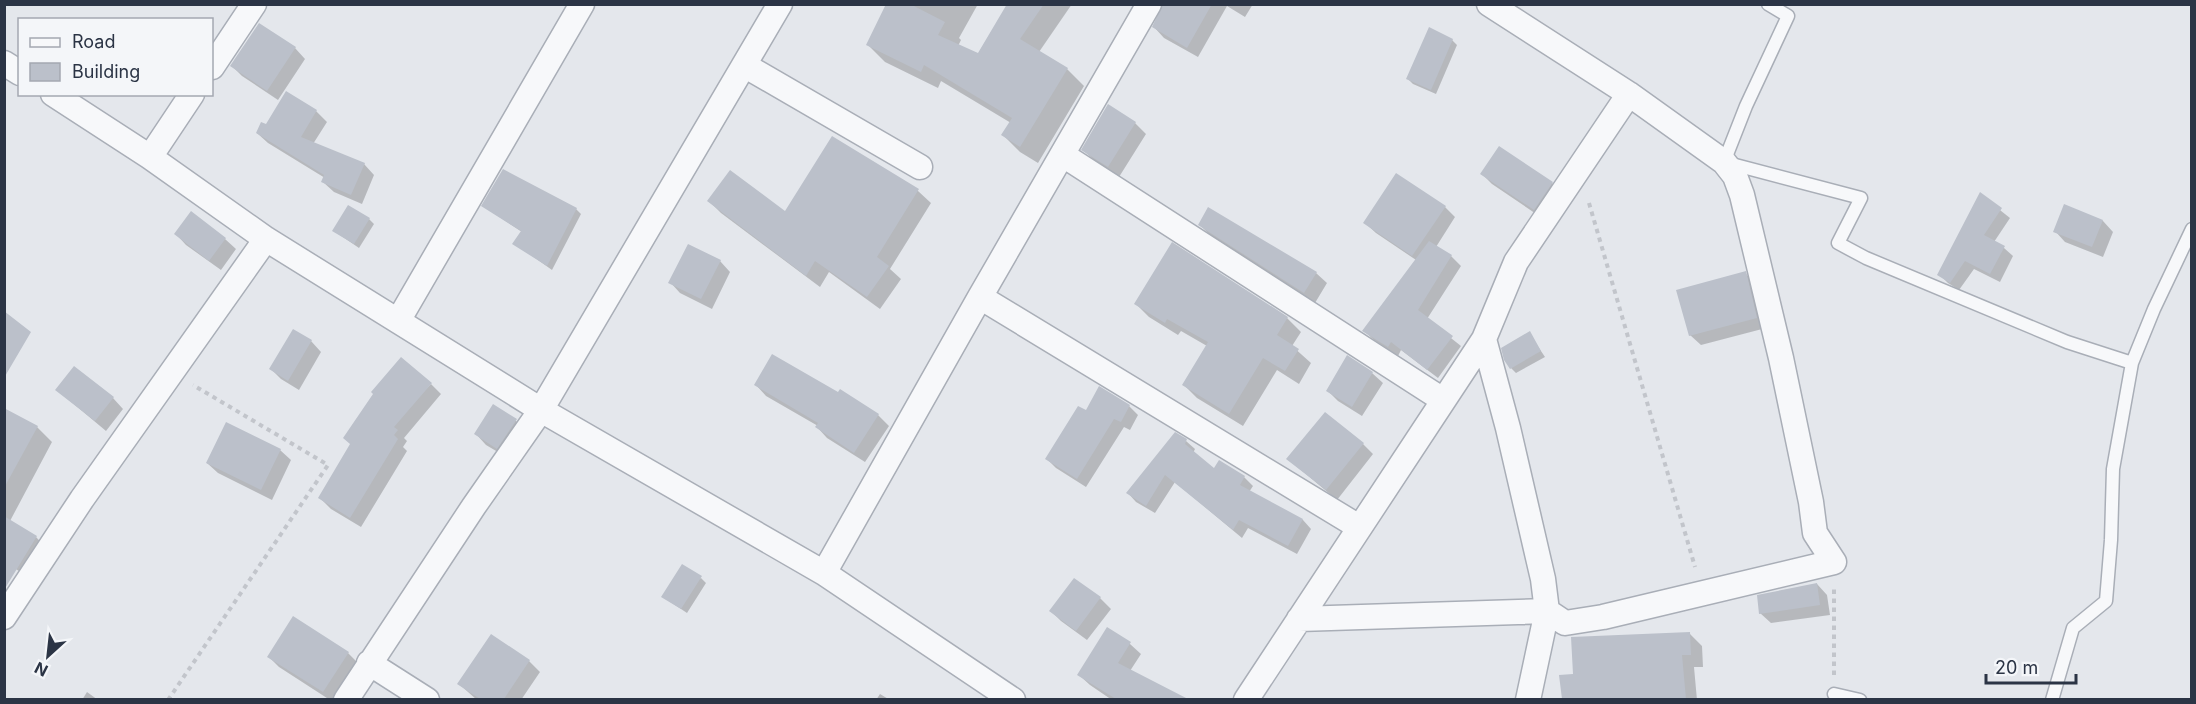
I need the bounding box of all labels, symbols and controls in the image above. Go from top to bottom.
legend [18,18,213,96]
text: Road [72,31,115,52]
text: Building [72,61,140,82]
north arrow [18,626,78,686]
scale bar [1986,647,2076,685]
text: 20 m [1995,657,2038,678]
text: N [31,658,51,681]

